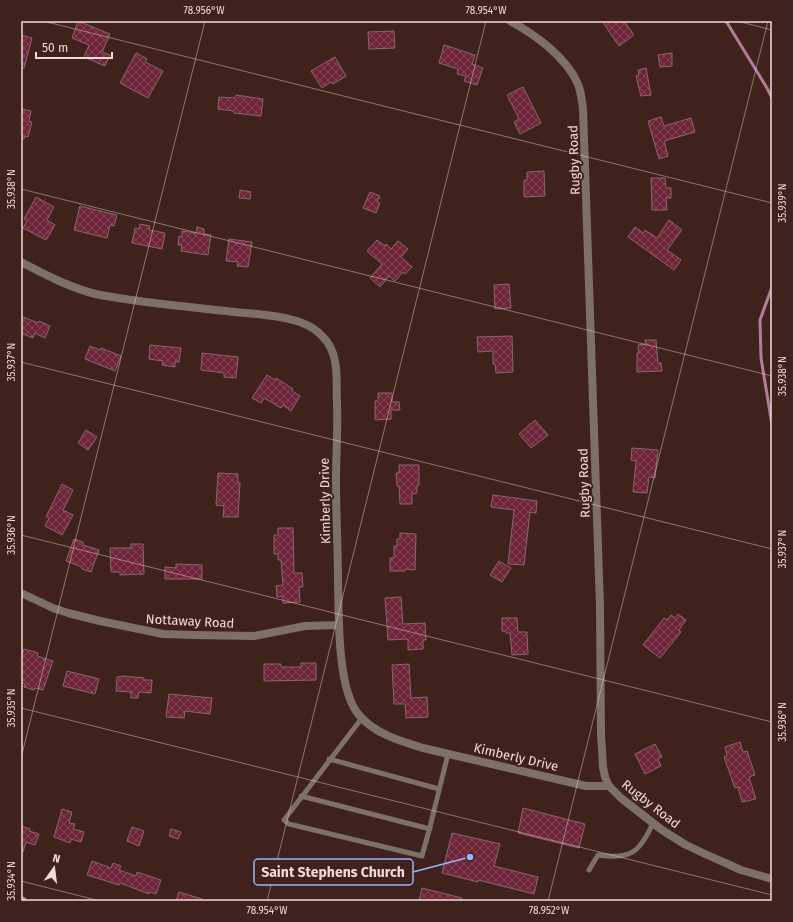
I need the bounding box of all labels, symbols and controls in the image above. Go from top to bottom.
text: 78.956°W [184,5,225,17]
text: 78.954°W [466,5,507,17]
scale bar [36,34,112,60]
text: 50 m [42,41,68,55]
street label: Rugby Road [565,125,583,195]
text: 35.938°N [6,169,18,209]
text: 35.939°N [777,183,789,223]
text: 35.937°N [6,343,18,381]
text: 35.938°N [777,356,789,396]
street label: Rugby Road [575,448,593,518]
street label: Kimberly Drive [317,458,333,544]
text: 35.936°N [6,515,18,555]
text: 35.937°N [777,530,789,568]
street label: Nottaway Road [145,611,235,631]
text: 35.935°N [6,688,18,728]
text: 35.936°N [777,702,789,742]
street label: Kimberly Drive [472,740,560,774]
street label: Rugby Road [619,777,683,831]
north arrow [34,848,74,888]
text: N [51,852,61,866]
callout: Saint Stephens Church [254,859,413,885]
text: 35.934°N [6,861,18,901]
text: Saint Stephens Church [261,864,405,881]
text: 78.954°W [247,905,288,917]
text: 78.952°W [529,905,570,917]

